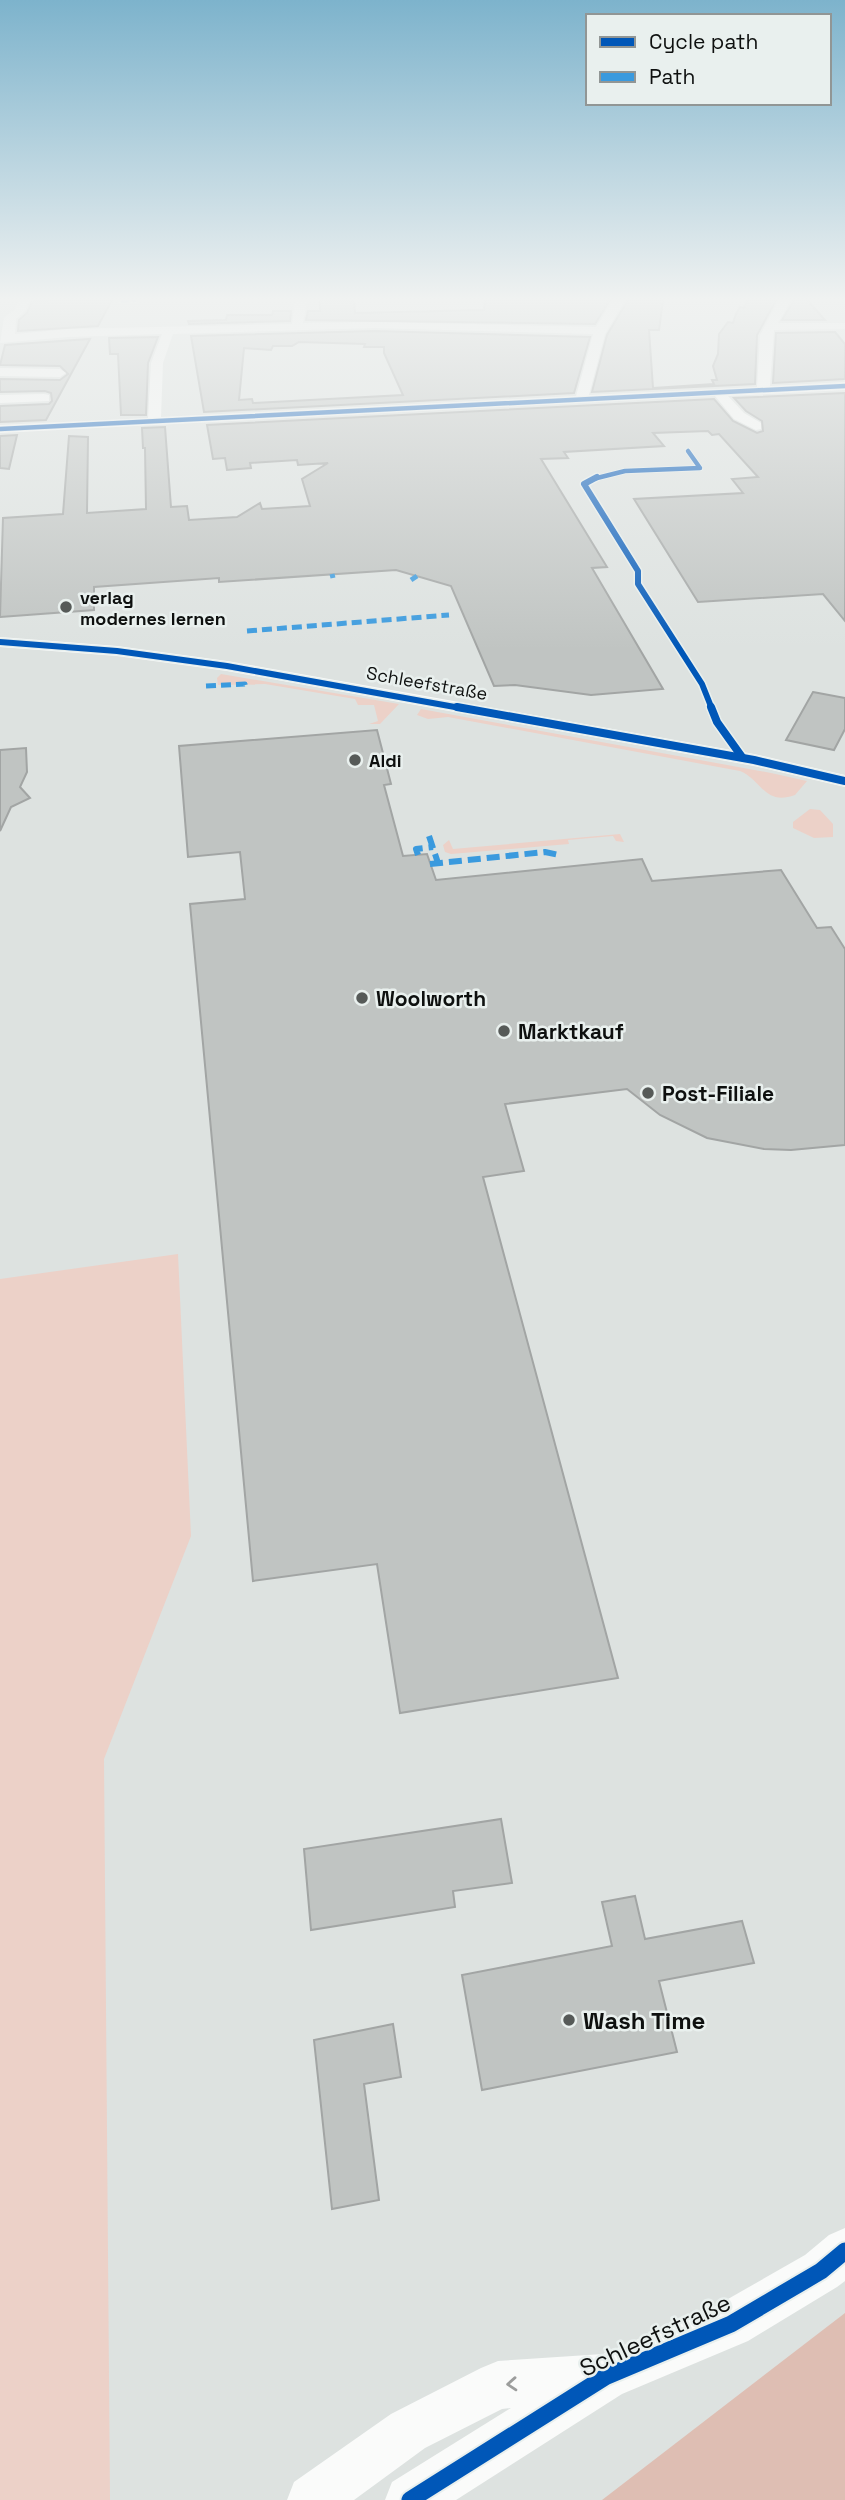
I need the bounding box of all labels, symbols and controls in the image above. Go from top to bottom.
legend [586,14,831,105]
text: Cycle path [649,28,758,55]
text: Path [649,63,695,90]
place label: verlag modernes lernen [80,586,226,630]
marker: verlag modernes lernen [58,599,74,615]
street label: Schleefstraße [365,661,489,705]
place label: Aldi [369,749,401,772]
marker: Aldi [347,752,363,768]
place label: Woolworth [376,985,486,1012]
marker: Woolworth [354,990,370,1006]
place label: Marktkauf [518,1018,624,1045]
marker: Marktkauf [496,1023,512,1039]
place label: Post-Filiale [662,1080,774,1107]
marker: Post-Filiale [640,1085,656,1101]
place label: Wash Time [583,2005,705,2036]
marker: Wash Time [561,2012,577,2028]
street label: Schleefstraße [575,2286,735,2384]
one-way arrow [506,2376,517,2391]

